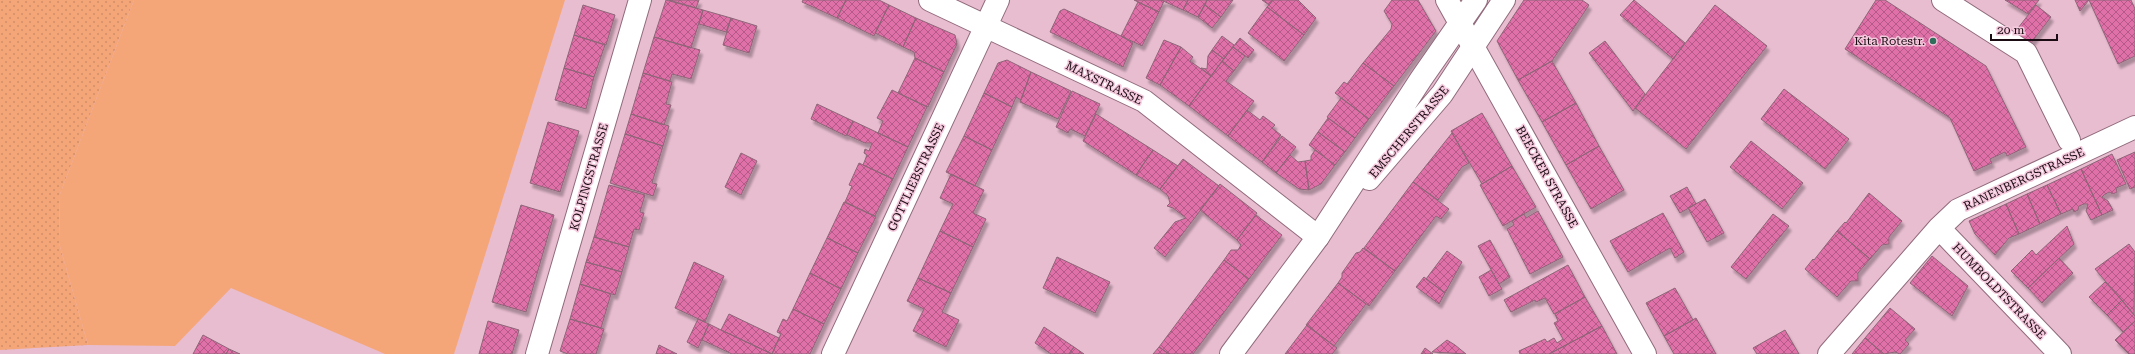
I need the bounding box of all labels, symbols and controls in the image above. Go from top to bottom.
scale bar [1991,16,2057,42]
text: 20 m [1997,23,2024,37]
place label: Kita Rotestr. [1854,34,1925,48]
marker: Kita Rotestr. [1928,36,1938,46]
street label: MAXSTRASSE [1063,58,1145,108]
street label: EMSCHERSTRASSE [1366,83,1452,181]
street label: GOTTLIEBSTRASSE [885,121,947,233]
street label: KOLPINGSTRASSE [567,122,611,232]
street label: BEECKER STRASSE [1513,124,1581,230]
street label: RANENBERGSTRASSE [1961,145,2087,213]
street label: HUMBOLDTSTRASSE [1950,240,2048,342]

